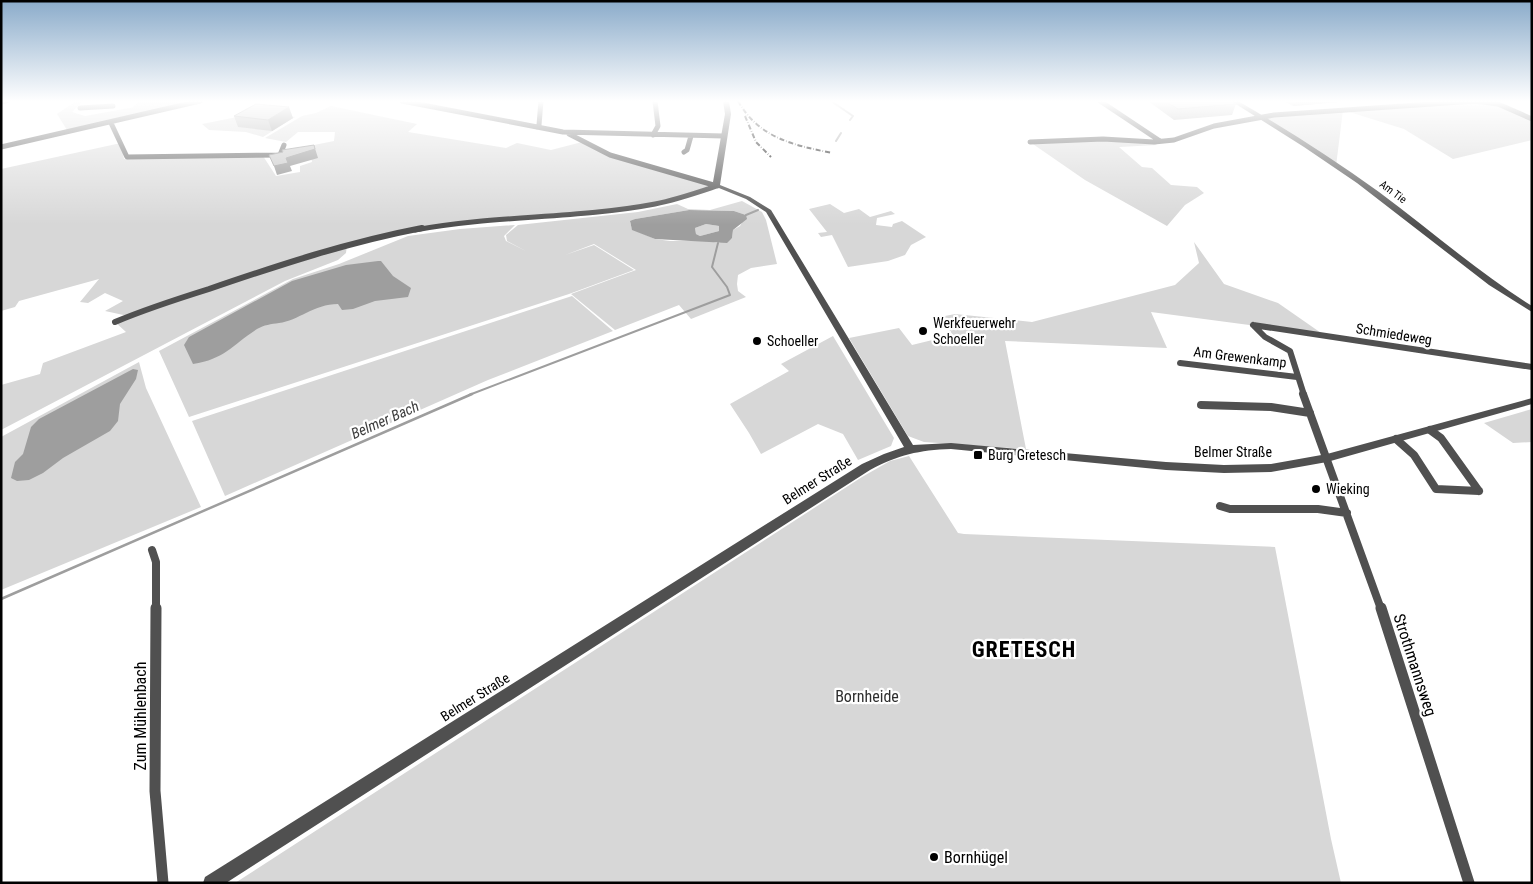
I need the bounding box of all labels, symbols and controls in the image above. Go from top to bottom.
street label: Am Tie [1377,178,1409,206]
place label: Werkfeuerwehr Schoeller [933,315,1016,347]
street label: Schmiedeweg [1355,320,1433,348]
marker: Werkfeuerwehr Schoeller [917,325,929,337]
place label: Schoeller [767,333,818,349]
marker: Schoeller [751,335,763,347]
street label: Am Grewenkamp [1193,343,1288,371]
water label: Belmer Bach [348,397,422,443]
street label: Belmer Straße [1194,444,1272,460]
place label: Burg Gretesch [988,447,1066,463]
marker: Burg Gretesch [972,449,984,461]
street label: Belmer Straße [780,452,855,507]
place label: Wieking [1326,481,1370,497]
marker: Wieking [1310,483,1322,495]
street label: Strothmannsweg [1390,611,1440,719]
district label: GRETESCH [972,637,1076,662]
street label: Zum Mühlenbach [131,662,150,770]
street label: Belmer Straße [438,669,513,724]
park label: Bornheide [835,687,899,706]
place label: Bornhügel [944,848,1008,867]
marker: Bornhügel [928,851,940,863]

